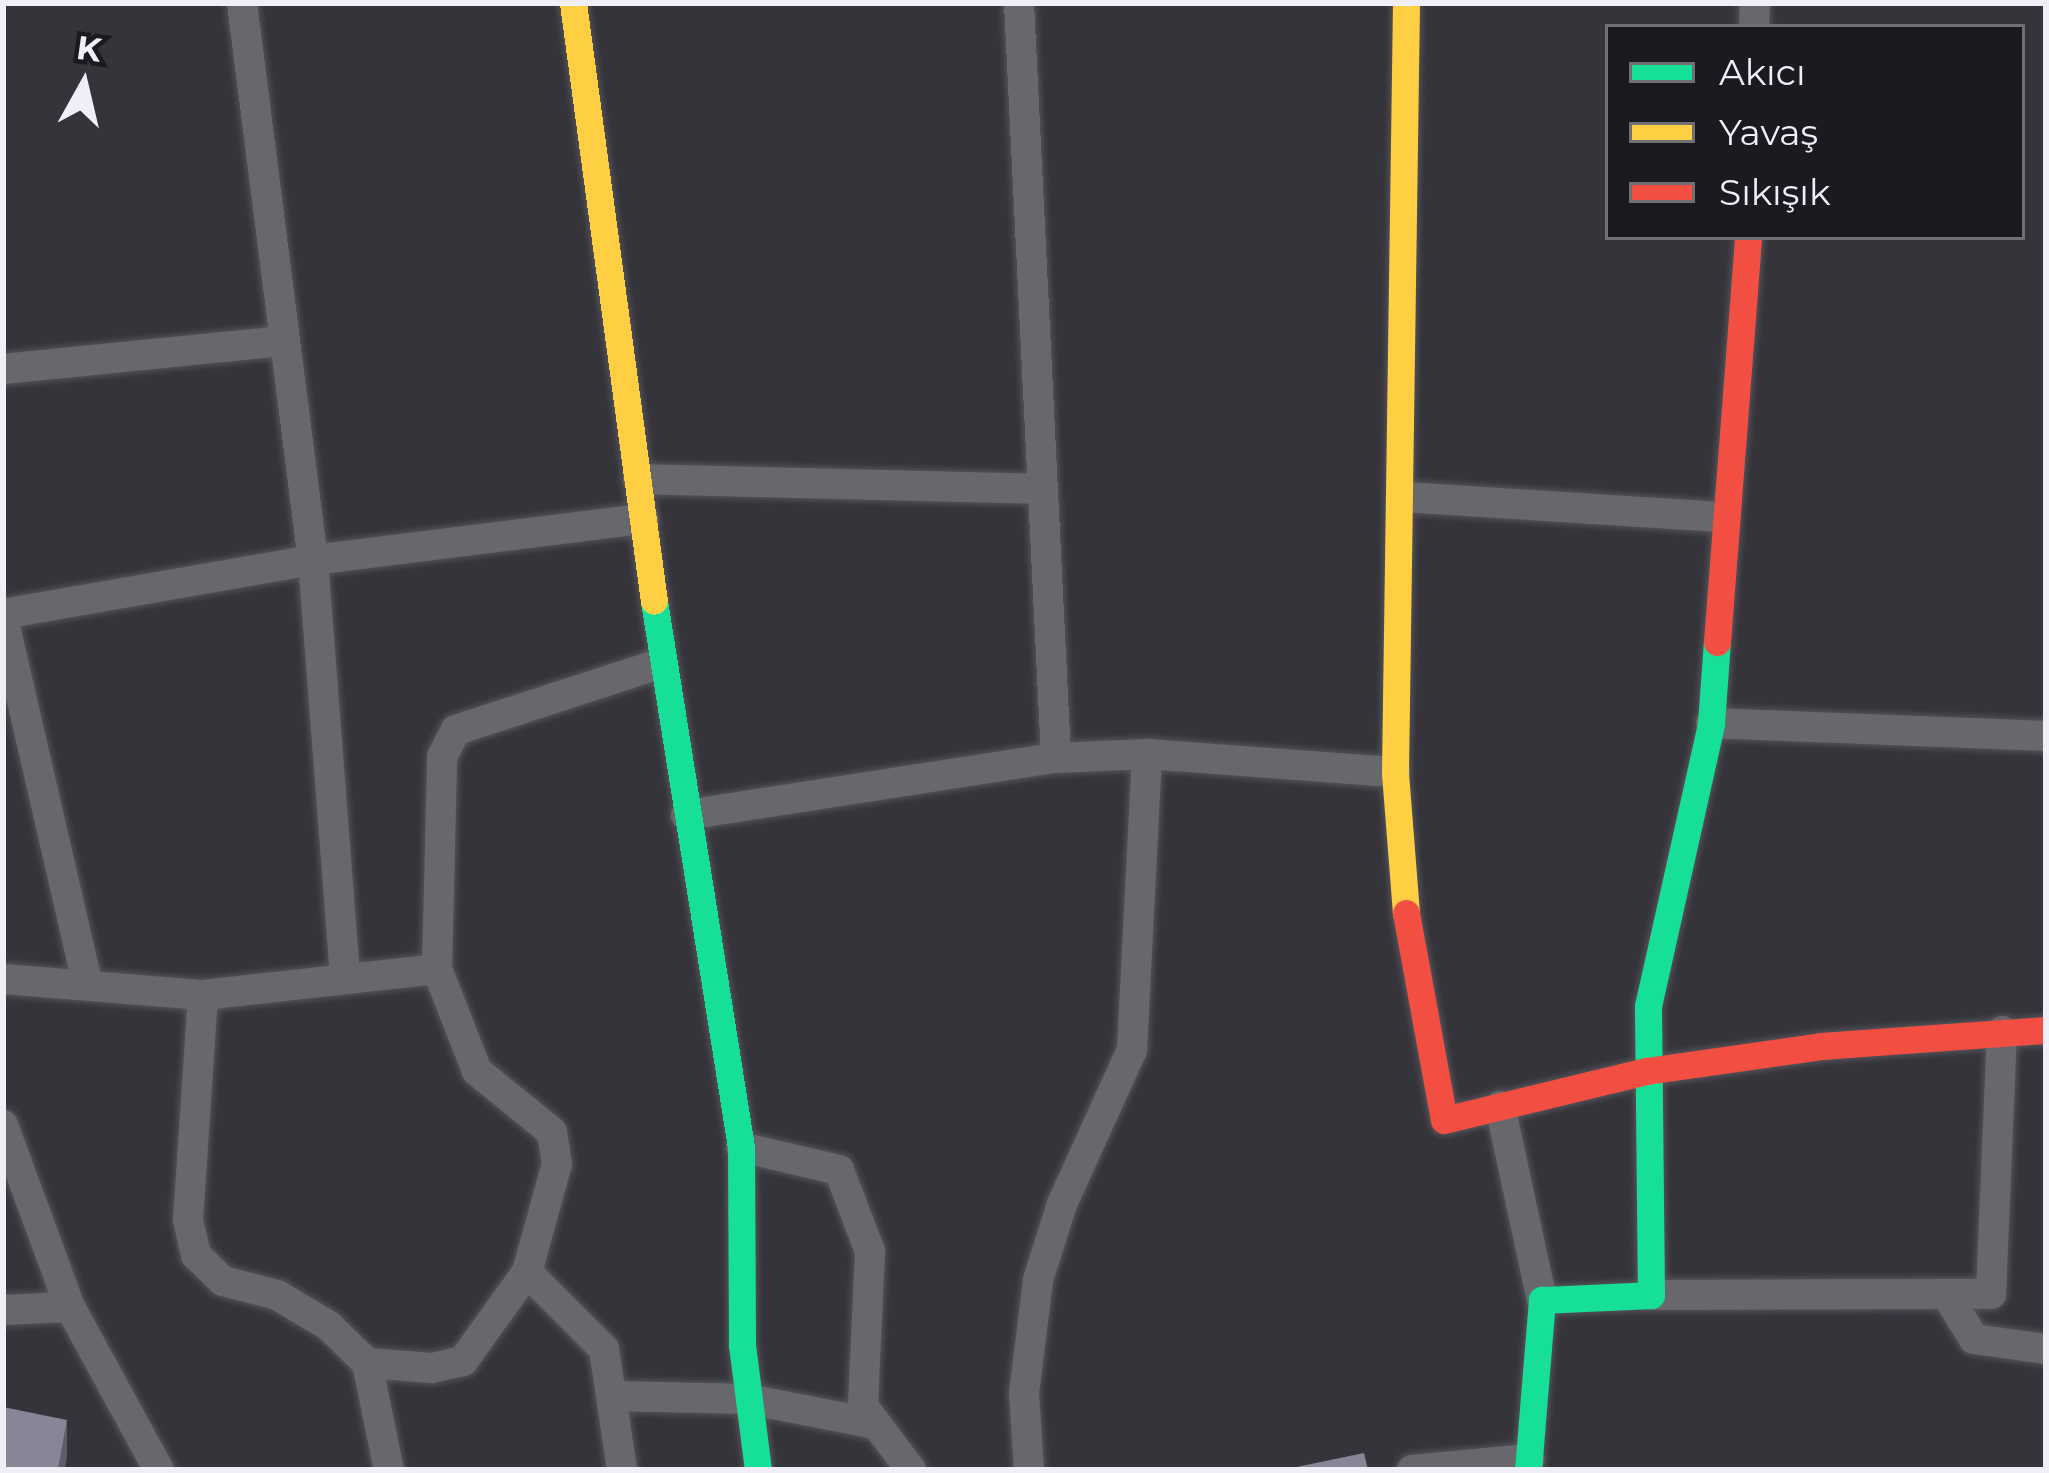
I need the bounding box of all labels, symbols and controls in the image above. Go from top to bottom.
north arrow [24,24,144,144]
legend [1605,24,2025,240]
text: K [74,27,104,70]
text: Akıcı [1719,50,1806,94]
text: Yavaş [1719,110,1818,154]
text: Sıkışık [1719,170,1831,214]

